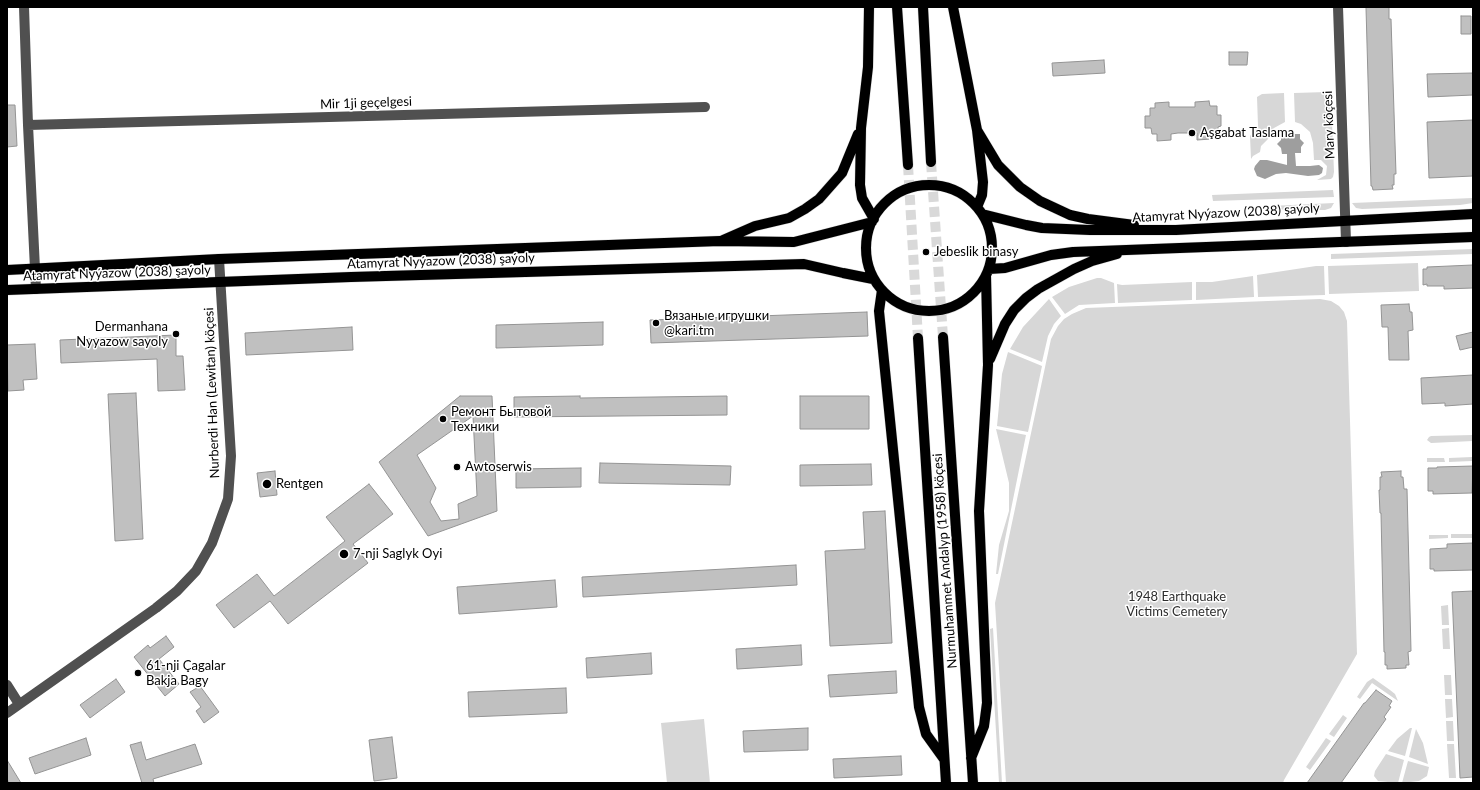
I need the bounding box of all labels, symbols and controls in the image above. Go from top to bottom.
street label: Mary köçesi [1320,91,1338,159]
street label: Mir 1ji geçelgesi [320,94,412,112]
place label: Aşgabat Taslama [1200,125,1294,141]
marker: Aşgabat Taslama [1187,128,1197,138]
street label: Atamyrat Nyýazow (2038) şaýoly [1132,200,1320,226]
place label: Jebeslik binasy [934,244,1018,260]
marker: Jebeslik binasy [921,247,931,257]
street label: Atamyrat Nyýazow (2038) şaýoly [347,250,535,272]
street label: Atamyrat Nyýazow (2038) şaýoly [23,262,211,284]
street label: Nurberdi Han (Lewitan) köçesi [201,307,223,479]
place label: Вязаные игрушки @kari.tm [664,308,769,339]
marker: Вязаные игрушки @kari.tm [651,318,661,328]
place label: Dermanhana Nyyazow sayoly [76,319,168,350]
marker: Dermanhana Nyyazow sayoly [171,329,181,339]
place label: Ремонт Бытовой Техники [451,404,551,435]
marker: Ремонт Бытовой Техники [438,414,448,424]
street label: Nurmuhammet Andalyp (1958) köçesi [930,453,960,669]
place label: Awtoserwis [465,459,532,475]
marker: Awtoserwis [452,462,462,472]
place label: Rentgen [276,476,323,492]
marker: Rentgen [261,478,273,490]
place label: 7-nji Saglyk Oyi [353,546,442,562]
marker: 7-nji Saglyk Oyi [338,548,350,560]
park label: 1948 Earthquake Victims Cemetery [1126,589,1228,620]
place label: 61-nji Çagalar Bakja Bagy [146,658,225,689]
marker: 61-nji Çagalar Bakja Bagy [133,668,143,678]

